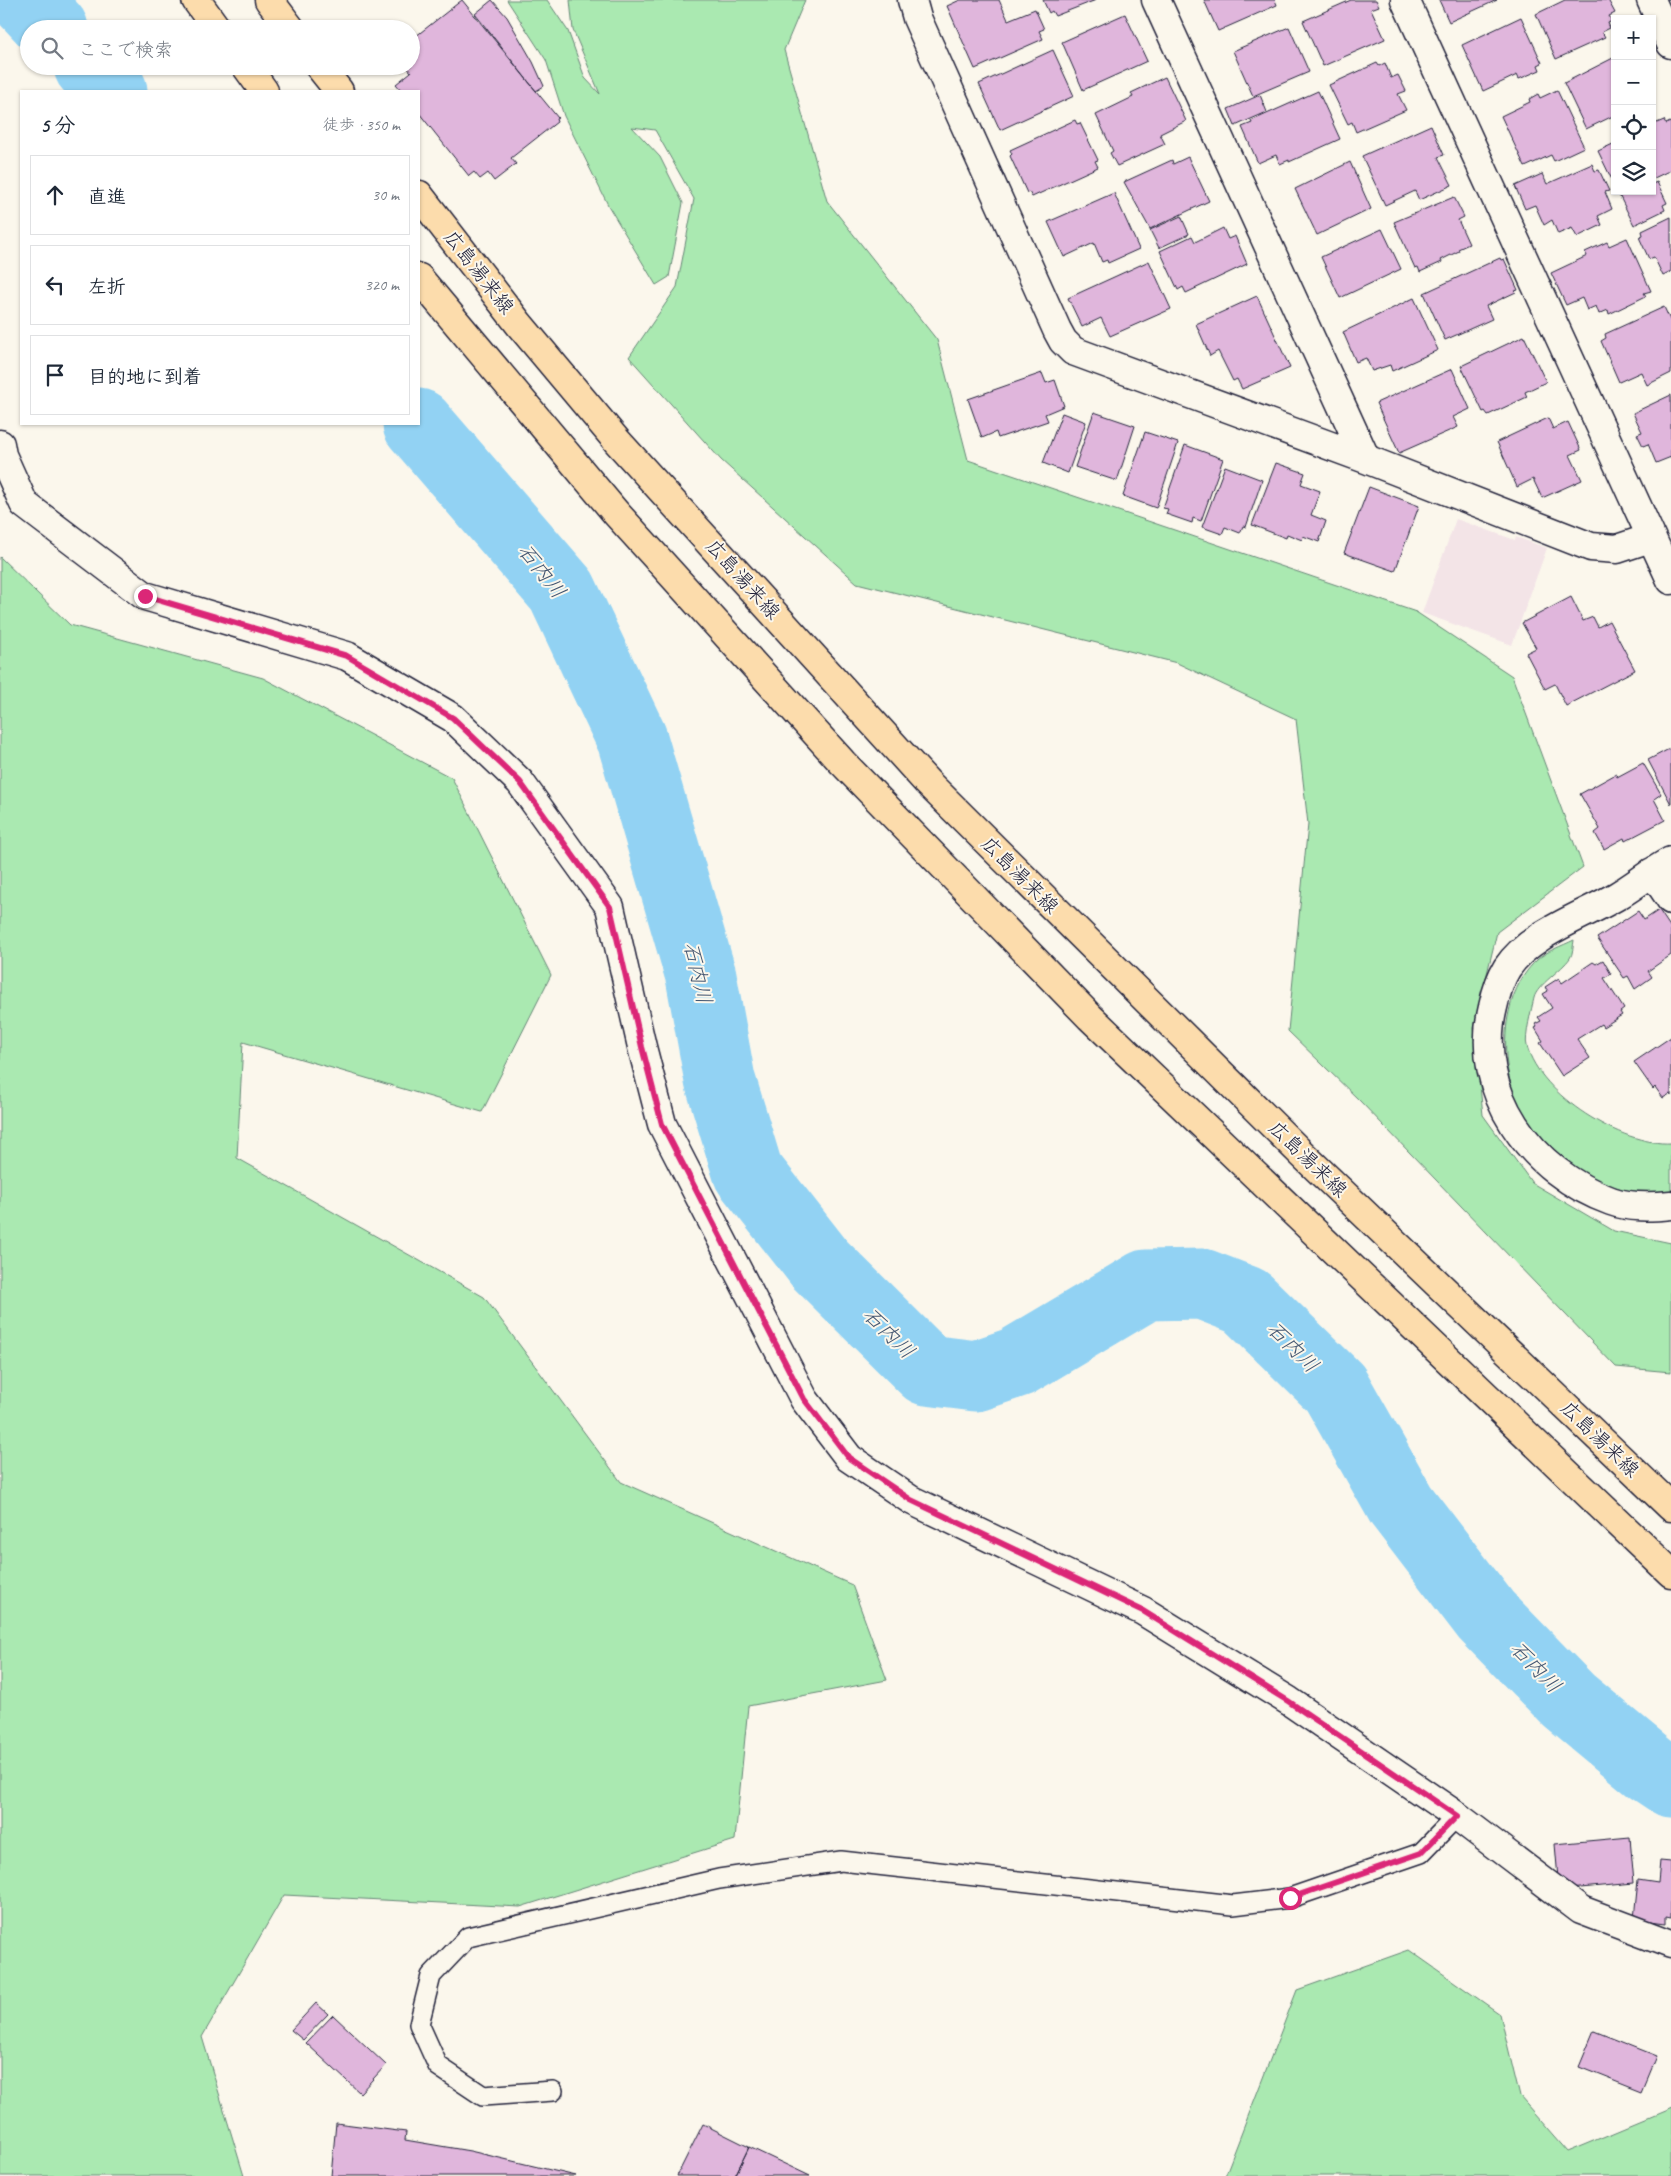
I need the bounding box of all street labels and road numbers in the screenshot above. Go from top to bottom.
street label: 広島湯来線 [438,225,520,319]
street label: 広島湯来線 [700,533,786,625]
street label: 広島湯来線 [976,831,1064,919]
street label: 広島湯来線 [1263,1115,1353,1203]
street label: 広島湯来線 [1555,1395,1645,1483]

